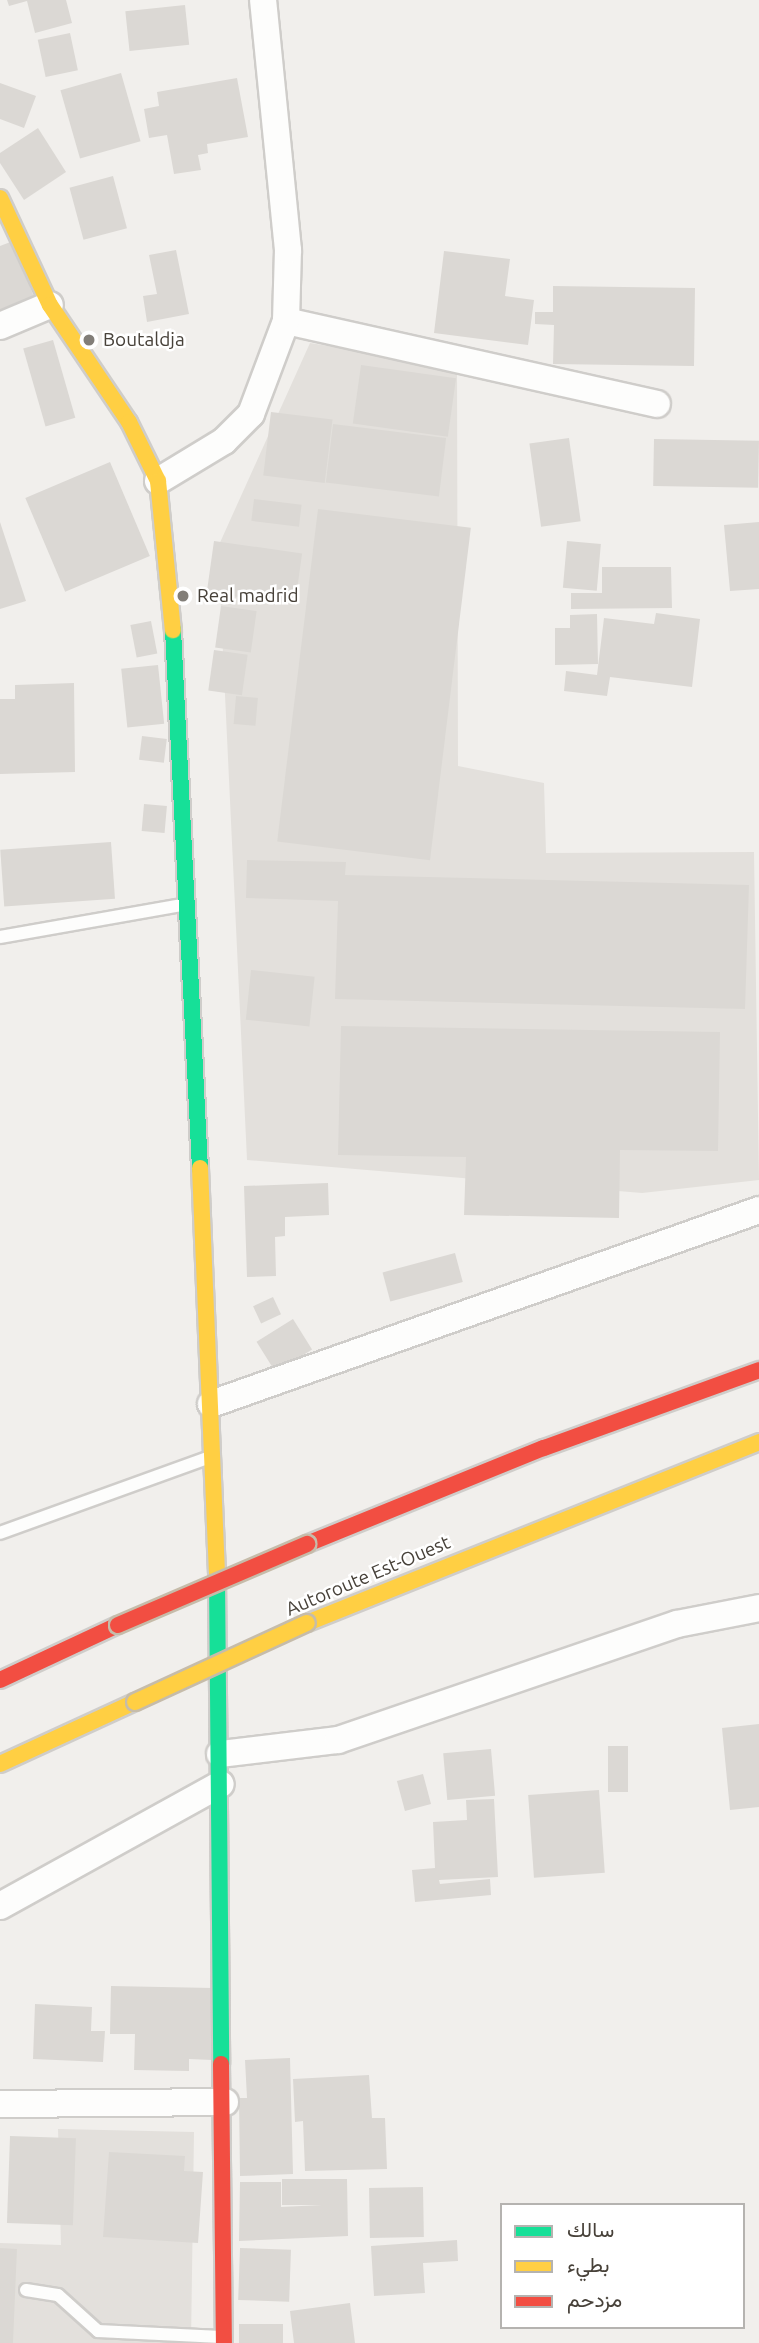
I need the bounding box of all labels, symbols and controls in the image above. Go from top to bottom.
place label: Boutaldja [103,329,185,351]
marker: Boutaldja [81,332,97,348]
place label: Real madrid [197,585,299,607]
marker: Real madrid [175,588,191,604]
street label: Autoroute Est-Ouest [282,1531,454,1621]
legend [500,2203,745,2329]
text: سالك [567,2217,614,2241]
text: بطيء [567,2252,610,2276]
text: مزدحم [567,2287,622,2311]

